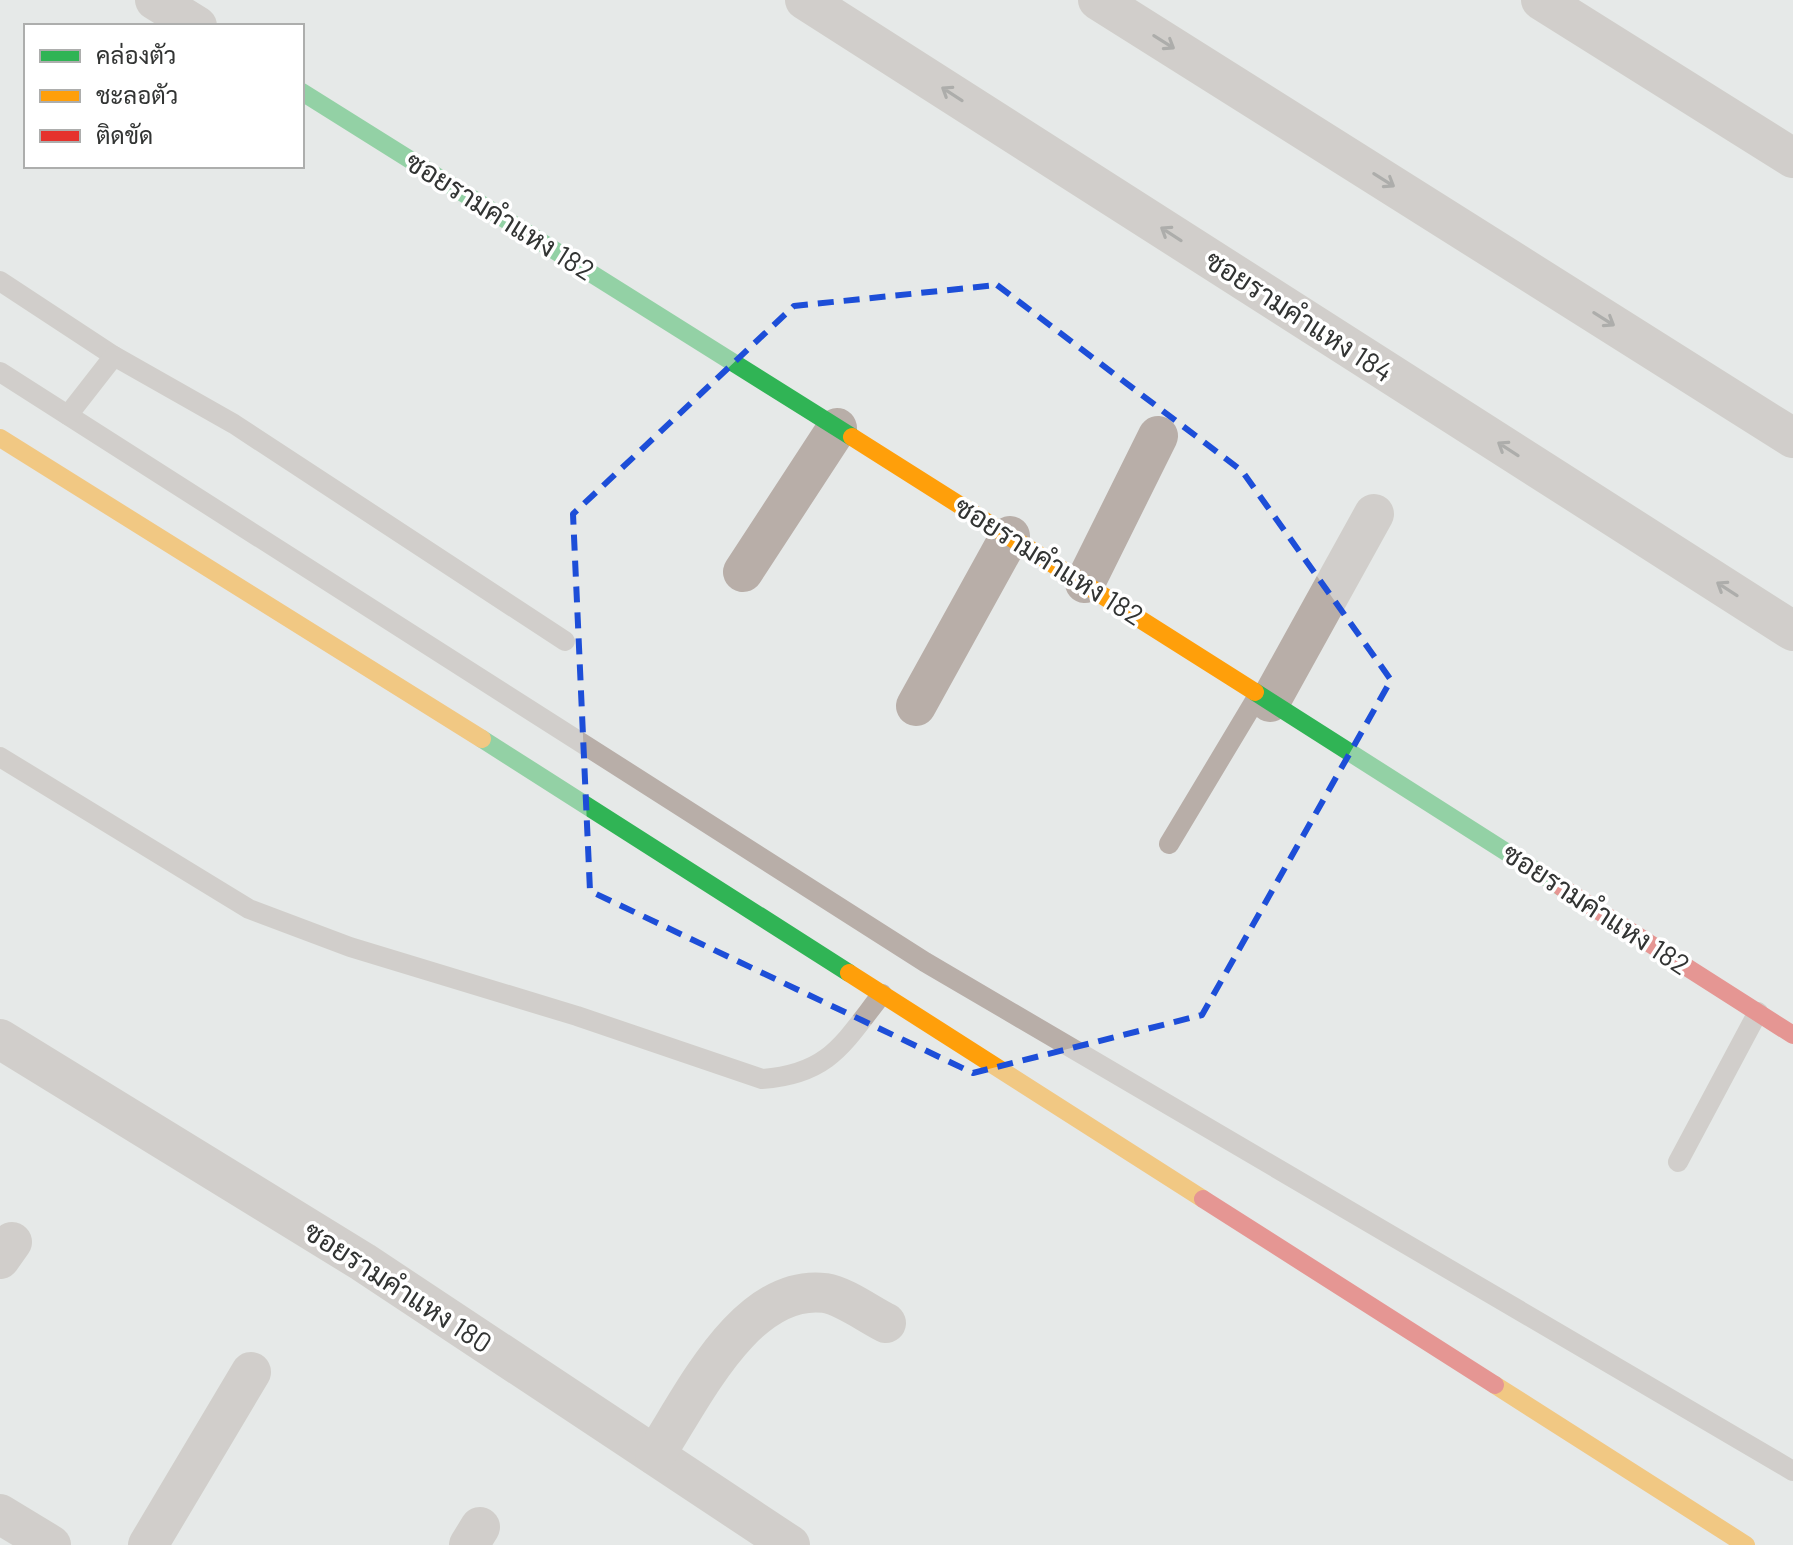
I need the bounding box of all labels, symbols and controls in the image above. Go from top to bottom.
legend [24,24,304,168]
one-way arrow [1152,34,1175,50]
text: คล่องตัว [96,40,176,69]
text: ชะลอตัว [96,80,178,109]
one-way arrow [941,86,964,102]
text: ติดขัด [96,120,153,149]
street label: ซอยรามคำแหง 182 [400,143,601,287]
one-way arrow [1372,173,1395,189]
one-way arrow [1160,225,1183,241]
street label: ซอยรามคำแหง 184 [1199,242,1400,388]
one-way arrow [1592,311,1615,327]
one-way arrow [1497,441,1520,457]
street label: ซอยรามคำแหง 182 [949,488,1150,632]
one-way arrow [1717,581,1739,597]
street label: ซอยรามคำแหง 182 [1497,835,1696,981]
street label: ซอยรามคำแหง 180 [298,1213,499,1360]

